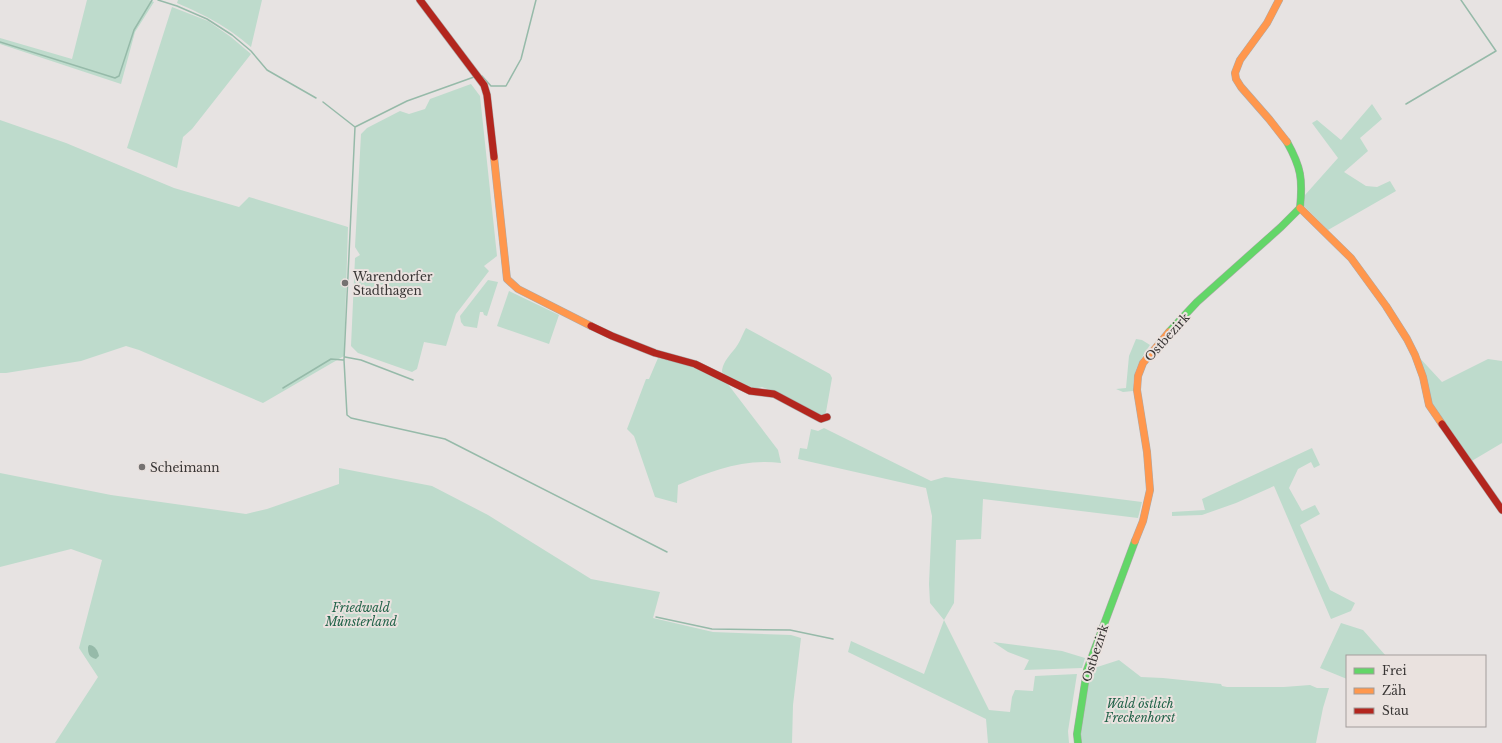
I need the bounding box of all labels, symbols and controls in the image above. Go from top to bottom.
place label: Warendorfer Stadthagen [352,269,433,298]
marker: Warendorfer Stadthagen [340,278,350,288]
street label: Ostbezirk [1141,309,1193,364]
place label: Scheimann [150,460,219,475]
marker: Scheimann [137,462,147,472]
park label: Friedwald Münsterland [324,600,398,629]
street label: Ostbezirk [1079,622,1112,684]
legend [1346,655,1486,727]
text: Frei [1382,663,1407,678]
text: Zäh [1382,683,1406,698]
park label: Wald östlich Freckenhorst [1104,696,1176,725]
text: Stau [1382,703,1409,718]

